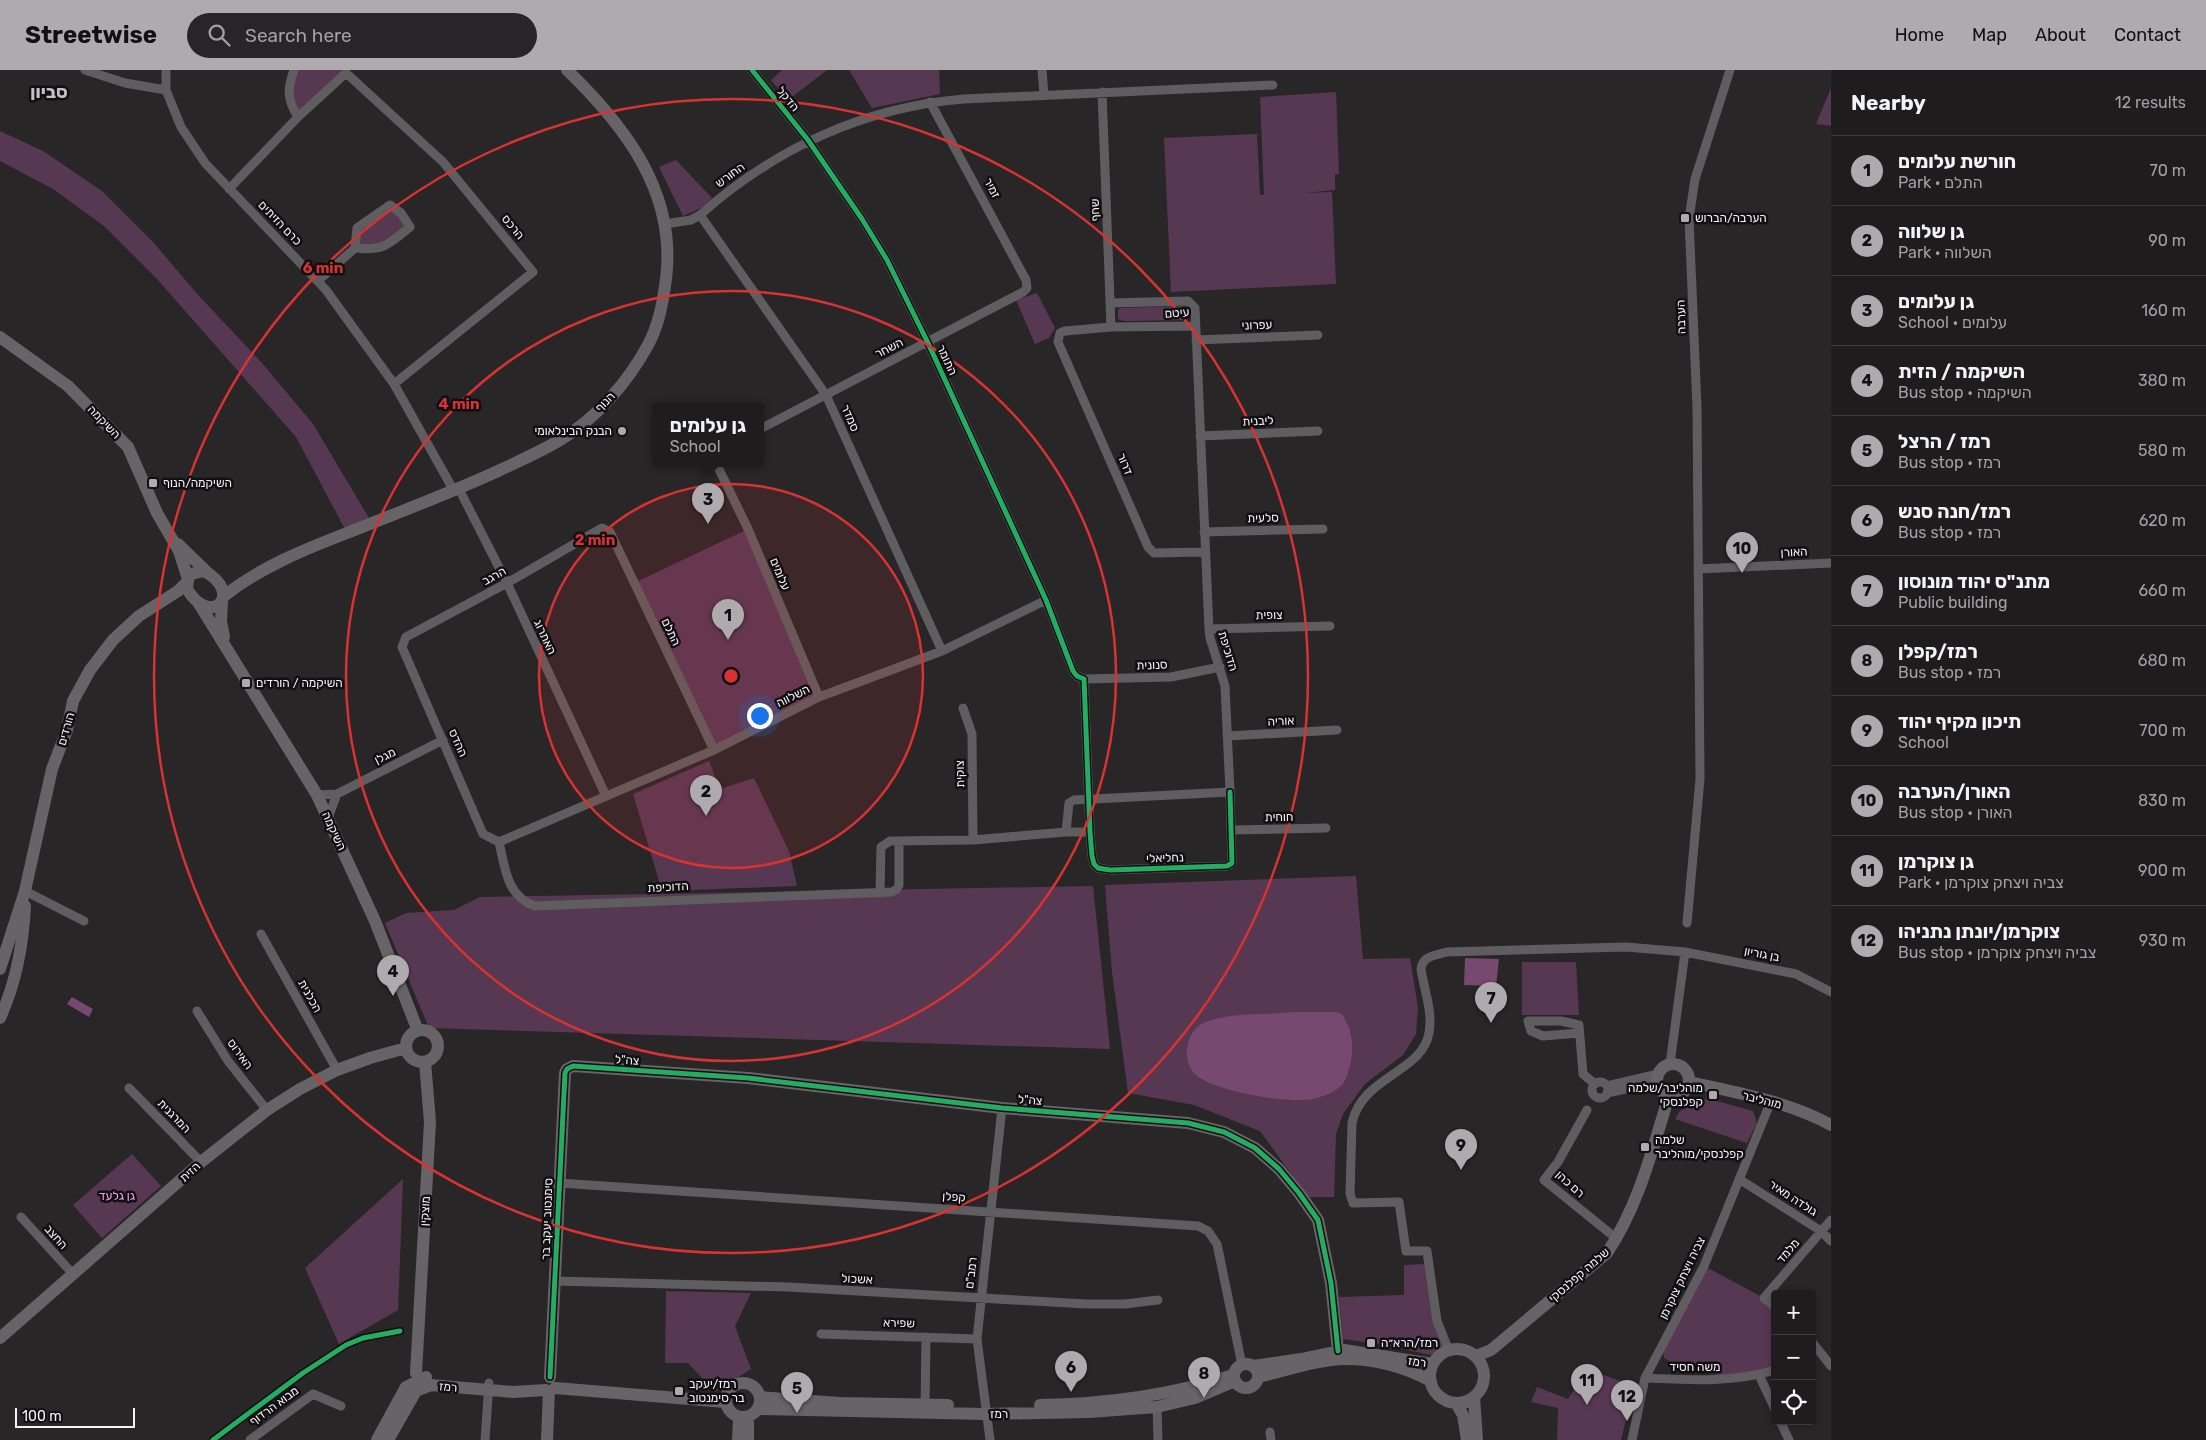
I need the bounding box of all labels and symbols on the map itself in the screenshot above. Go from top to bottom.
district label: סביון [30,81,68,103]
street label: הדקל [774,84,802,114]
street label: החורש [713,160,747,190]
street label: זמיר [981,175,1003,201]
street label: כרם הזיתים [255,198,305,248]
street label: שחף [1088,198,1102,222]
place label: הערבה/הברוש [1695,211,1767,225]
street label: הרכס [499,212,527,242]
marker: הערבה/הברוש [1679,212,1691,224]
text: 6 min [303,259,343,277]
street label: הערבה [1673,300,1689,334]
street label: עיטם [1164,305,1190,321]
street label: עפרוני [1241,317,1273,333]
street label: השחר [872,335,906,361]
street label: התומר [934,342,960,378]
street label: הנוף [592,389,618,415]
text: 4 min [438,395,480,413]
street label: השיקמה [85,402,123,442]
street label: סמדר [838,402,862,434]
street label: ליבנית [1242,413,1274,429]
place label: הבנק הבינלאומי [534,424,612,438]
marker: הבנק הבינלאומי [616,425,628,437]
street label: דרור [1114,451,1136,477]
place label: השיקמה/הנוף [163,476,232,490]
marker: השיקמה/הנוף [147,477,159,489]
pin: 3 [692,483,724,524]
street label: סלעית [1247,511,1279,525]
text: 2 min [575,531,615,549]
pin: 10 [1726,532,1758,573]
street label: האורן [1780,544,1808,560]
street label: עלומים [767,556,793,592]
street label: הרגב [480,564,508,588]
pin: 1 [712,599,744,640]
street label: צופית [1255,608,1283,622]
street label: התלם [659,616,683,648]
street label: האתרוג [531,617,559,657]
street label: הדוכיפת [1215,629,1241,673]
street label: סנונית [1136,657,1168,673]
centre of rings [722,667,740,685]
place label: השיקמה / הורדים [256,676,343,690]
marker: השיקמה / הורדים [240,677,252,689]
street label: השלווה [774,682,812,710]
your location [747,703,773,729]
street label: הורדים [55,711,77,747]
street label: אוריה [1267,713,1295,729]
street label: ההדס [446,727,470,759]
street label: מגלן [372,745,398,767]
street label: צוקית [953,760,967,788]
pin: 2 [690,775,722,816]
street label: השיקמה [319,809,349,853]
street label: חוחית [1265,810,1293,824]
street label: נחליאלי [1146,850,1184,866]
street label: הדוכיפת [647,879,689,895]
street label: בן גוריון [1743,944,1781,964]
pin: 4 [377,955,409,996]
street label: הכלנית [295,977,325,1015]
pin: 7 [1475,982,1507,1023]
street label: האירוס [224,1036,256,1072]
street label: צה"ל [614,1052,640,1068]
place label: מוהליבר/שלמה קפלנסקי [1628,1081,1703,1109]
street label: מוהליבר [1741,1088,1783,1112]
marker: מוהליבר/שלמה קפלנסקי [1707,1089,1719,1101]
street label: צה"ל [1017,1092,1043,1108]
street label: המרגנית [154,1096,194,1136]
pin: 9 [1445,1129,1477,1170]
place label: שלמה קפלנסקי/מוהליבר [1655,1133,1744,1161]
marker: שלמה קפלנסקי/מוהליבר [1639,1141,1651,1153]
street label: הזית [177,1159,203,1185]
street label: רם כהן [1553,1168,1587,1200]
street label: גולדה מאיר [1766,1177,1820,1219]
street label: סימנטוב יעקב בר [539,1178,555,1260]
park label: גן גלעד [99,1189,135,1203]
street label: קפלן [942,1189,966,1205]
street label: מוצקין [417,1196,433,1226]
street label: החצב [41,1222,71,1252]
street label: צביה ויצחק צוקרמן [1656,1235,1708,1321]
street label: מלמד [1774,1236,1802,1266]
street label: שלמה קפלנסקי [1546,1245,1612,1305]
street label: רמב"ם [962,1256,980,1290]
street label: אשכול [841,1271,873,1287]
street label: שפירא [883,1315,915,1331]
place label: רמז/הרא״ה [1381,1336,1438,1350]
marker: רמז/הרא״ה [1365,1337,1377,1349]
pin: 6 [1055,1351,1087,1392]
street label: רמז [1407,1354,1427,1370]
pin: 8 [1188,1357,1220,1398]
street label: משה חסיד [1670,1360,1720,1374]
pin: 11 [1571,1364,1603,1405]
pin: 5 [781,1372,813,1413]
place label: רמז/יעקב בר סימנטוב [689,1377,745,1405]
street label: רמז [438,1379,458,1395]
pin: 12 [1611,1380,1643,1421]
street label: מבוא הרדוף [247,1383,301,1429]
marker: רמז/יעקב בר סימנטוב [673,1385,685,1397]
scale bar [15,1405,135,1428]
street label: רמז [990,1407,1008,1421]

